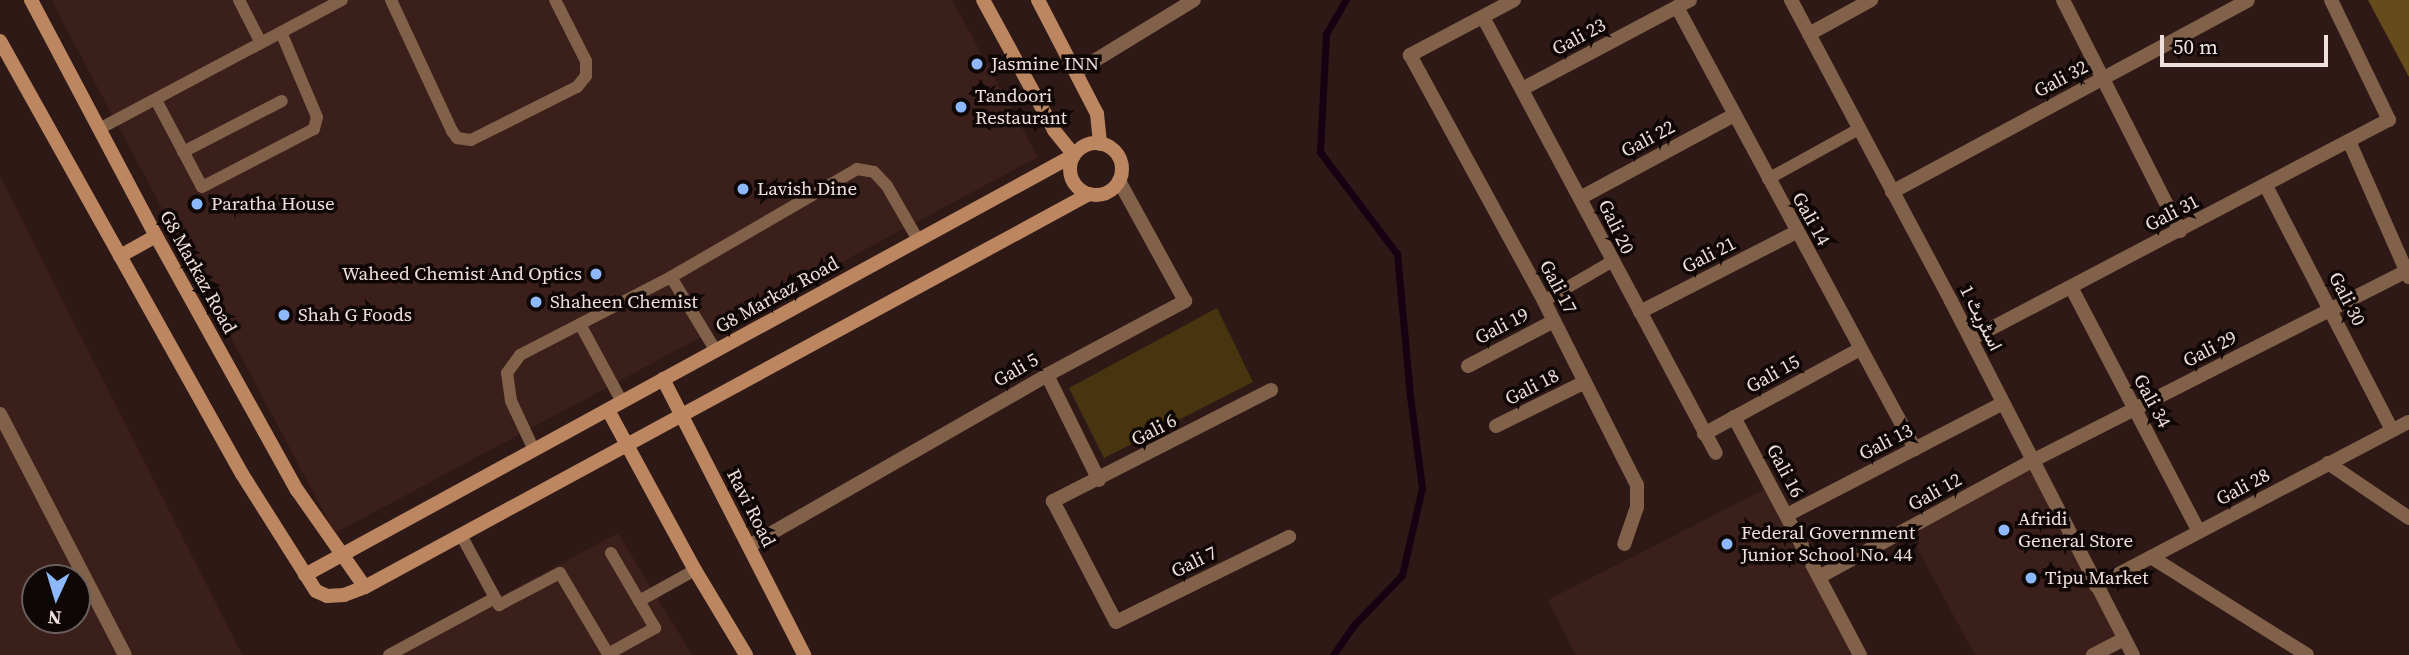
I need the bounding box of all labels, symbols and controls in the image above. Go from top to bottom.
street label: Gali 23 [1548,13,1610,61]
scale bar [2164,21,2332,65]
text: 50 m [2173,32,2218,61]
place label: Jasmine INN [991,53,1099,75]
street label: Gali 32 [2030,55,2092,103]
marker: Jasmine INN [969,56,985,72]
place label: Tandoori Restaurant [975,85,1067,129]
marker: Tandoori Restaurant [953,99,969,115]
street label: Gali 22 [1617,115,1679,163]
place label: Lavish Dine [757,178,857,200]
marker: Lavish Dine [735,181,751,197]
street label: Gali 14 [1787,188,1835,250]
street label: Gali 31 [2141,190,2203,236]
place label: Paratha House [211,193,335,215]
marker: Paratha House [189,196,205,212]
street label: Gali 20 [1593,196,1639,258]
street label: G8 Markaz Road [155,206,241,338]
street label: Gali 21 [1678,232,1740,278]
street label: G8 Markaz Road [711,252,843,338]
street label: Gali 17 [1534,256,1582,318]
place label: Waheed Chemist And Optics [342,263,582,285]
marker: Waheed Chemist And Optics [588,266,604,282]
street label: Gali 30 [2324,268,2370,330]
street label: اسٹریٹ 1 [1955,281,2007,355]
place label: Shaheen Chemist [550,291,698,313]
marker: Shaheen Chemist [528,294,544,310]
street label: Gali 19 [1471,303,1533,349]
place label: Shah G Foods [298,304,412,326]
marker: Shah G Foods [276,307,292,323]
street label: Gali 29 [2179,326,2241,372]
street label: Gali 5 [990,348,1042,392]
street label: Gali 15 [1742,350,1804,398]
street label: Gali 18 [1501,364,1563,410]
street label: Gali 34 [2128,370,2176,432]
street label: Gali 6 [1127,409,1181,451]
street label: Gali 13 [1855,419,1917,465]
street label: Gali 16 [1761,440,1809,502]
street label: Gali 28 [2212,463,2274,511]
street label: Ravi Road [722,465,780,551]
street label: Gali 12 [1904,468,1966,516]
place label: Afridi General Store [2018,508,2133,552]
place label: Federal Government Junior School No. 44 [1741,522,1915,566]
marker: Afridi General Store [1996,522,2012,538]
marker: Federal Government Junior School No. 44 [1719,536,1735,552]
street label: Gali 7 [1167,541,1221,583]
north arrow [21,564,91,634]
place label: Tipu Market [2045,567,2148,589]
marker: Tipu Market [2023,570,2039,586]
text: N [47,605,62,631]

